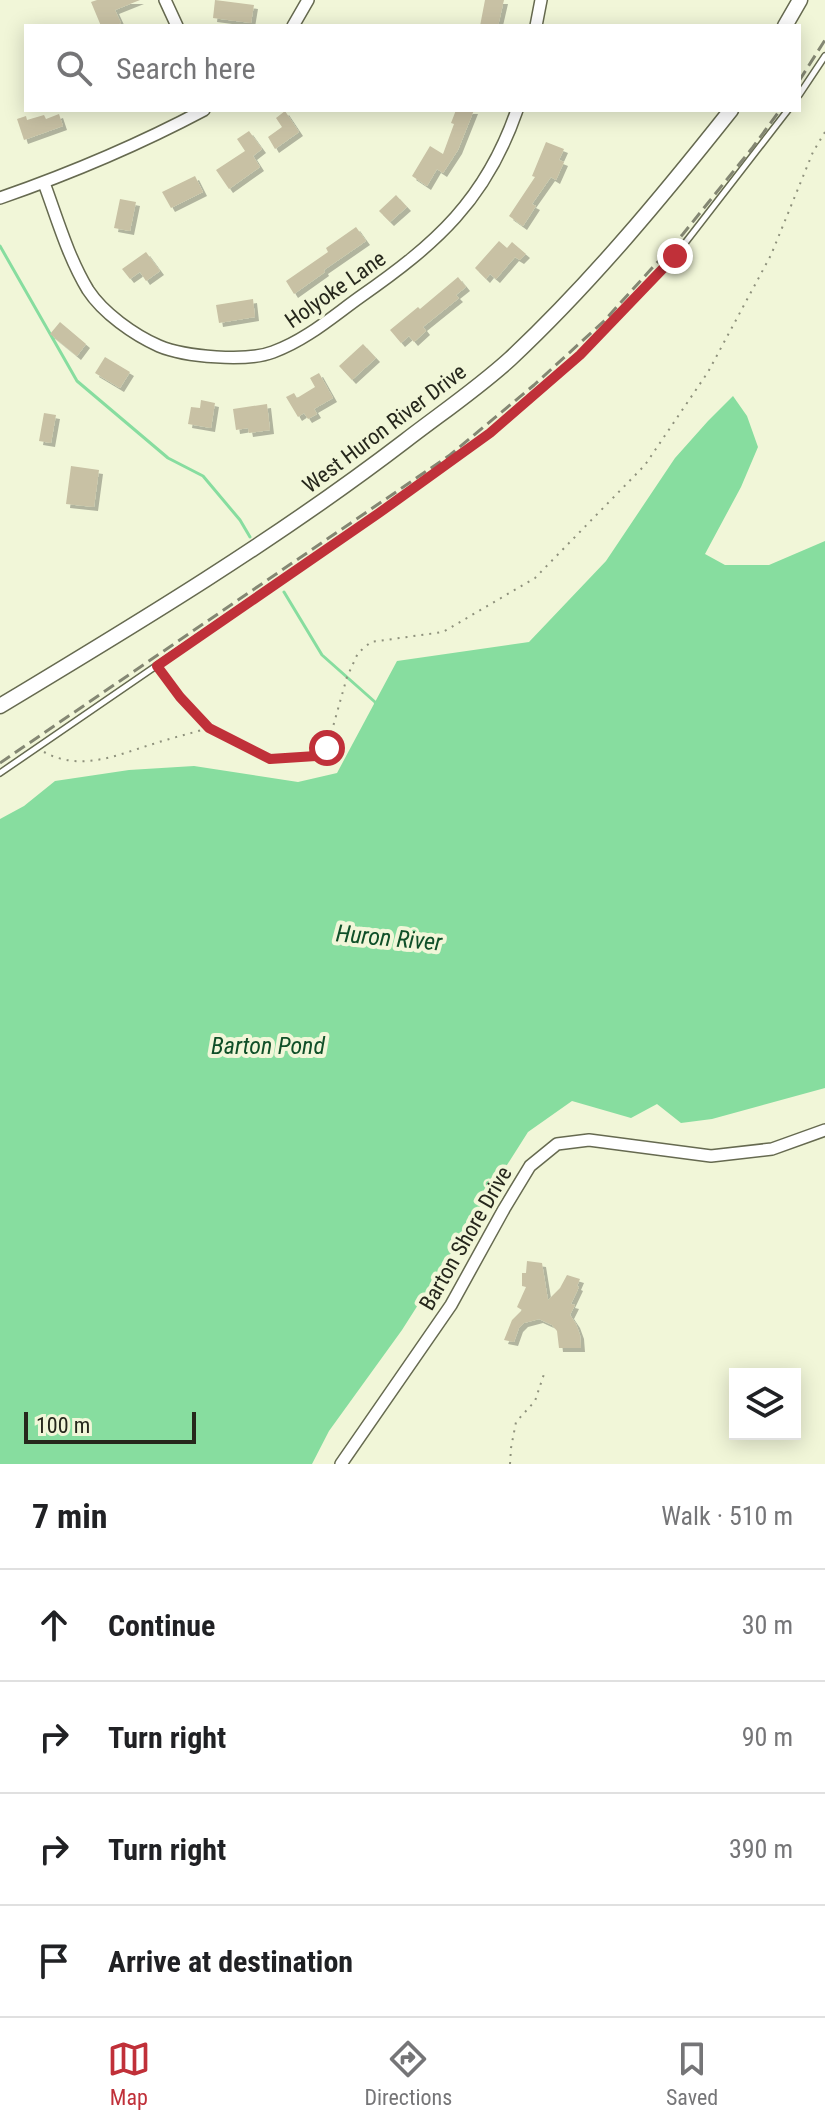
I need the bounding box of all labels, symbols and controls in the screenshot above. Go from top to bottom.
search box [24,24,801,112]
icon: search [52,46,96,90]
text: Search here [116,51,256,86]
route end [657,238,693,274]
street label: Holyoke Lane [280,246,390,333]
street label: West Huron River Drive [298,359,471,498]
route start [309,730,345,766]
water label: Huron River [335,919,444,957]
water label: Barton Pond [211,1032,325,1060]
street label: Barton Shore Drive [414,1162,517,1315]
map controls [729,1368,801,1440]
button: layers [729,1368,801,1440]
scale bar [24,1408,196,1444]
text: 100 m [36,1413,90,1438]
text: 7 min [32,1496,108,1536]
text: Walk · 510 m [661,1501,793,1531]
icon: ahead [32,1603,76,1647]
text: Continue [108,1608,215,1643]
text: 30 m [742,1610,793,1640]
icon: right [32,1715,76,1759]
text: Turn right [108,1720,226,1755]
text: 90 m [742,1722,793,1752]
icon: right [32,1827,76,1871]
text: Turn right [108,1832,226,1867]
text: 390 m [729,1834,793,1864]
icon: arrive [32,1939,76,1983]
text: Arrive at destination [108,1944,353,1979]
tab: Map [107,2037,151,2110]
tab: Directions [364,2037,452,2110]
tab: Saved [666,2037,718,2110]

